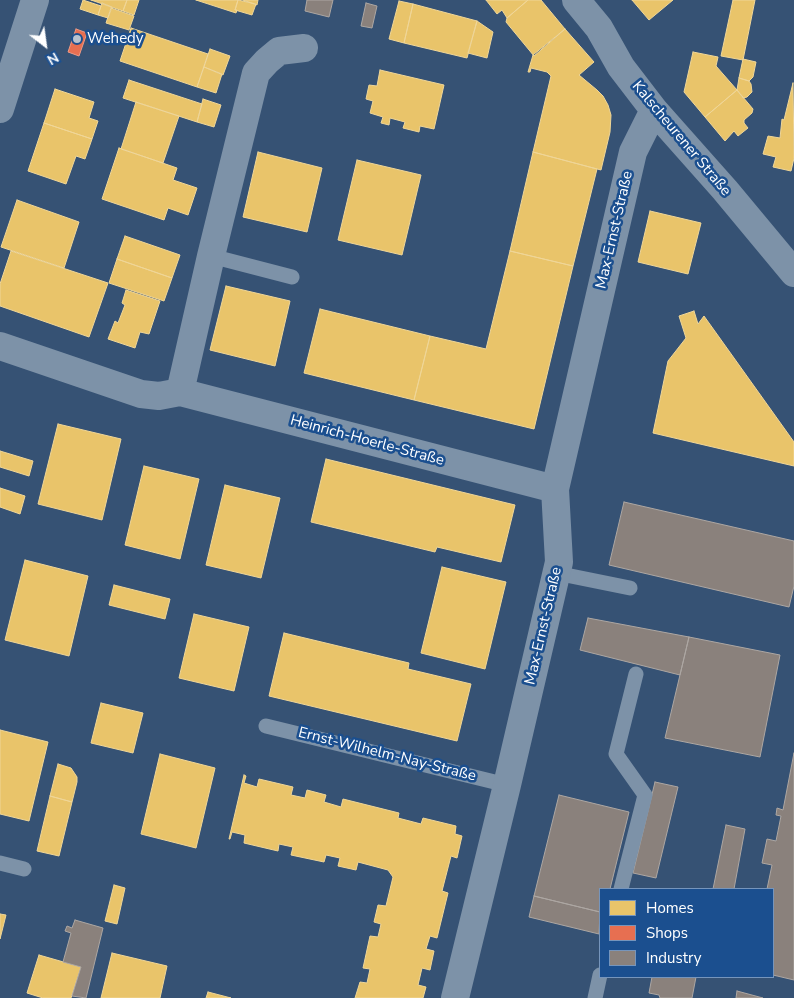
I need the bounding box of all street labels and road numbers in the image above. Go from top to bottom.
street label: Kalscheurener Straße [628,78,734,200]
street label: Max-Ernst-Straße [593,169,637,291]
street label: Heinrich-Hoerle-Straße [288,412,446,470]
street label: Max-Ernst-Straße [522,565,566,687]
street label: Ernst-Wilhelm-Nay-Straße [296,724,478,786]

